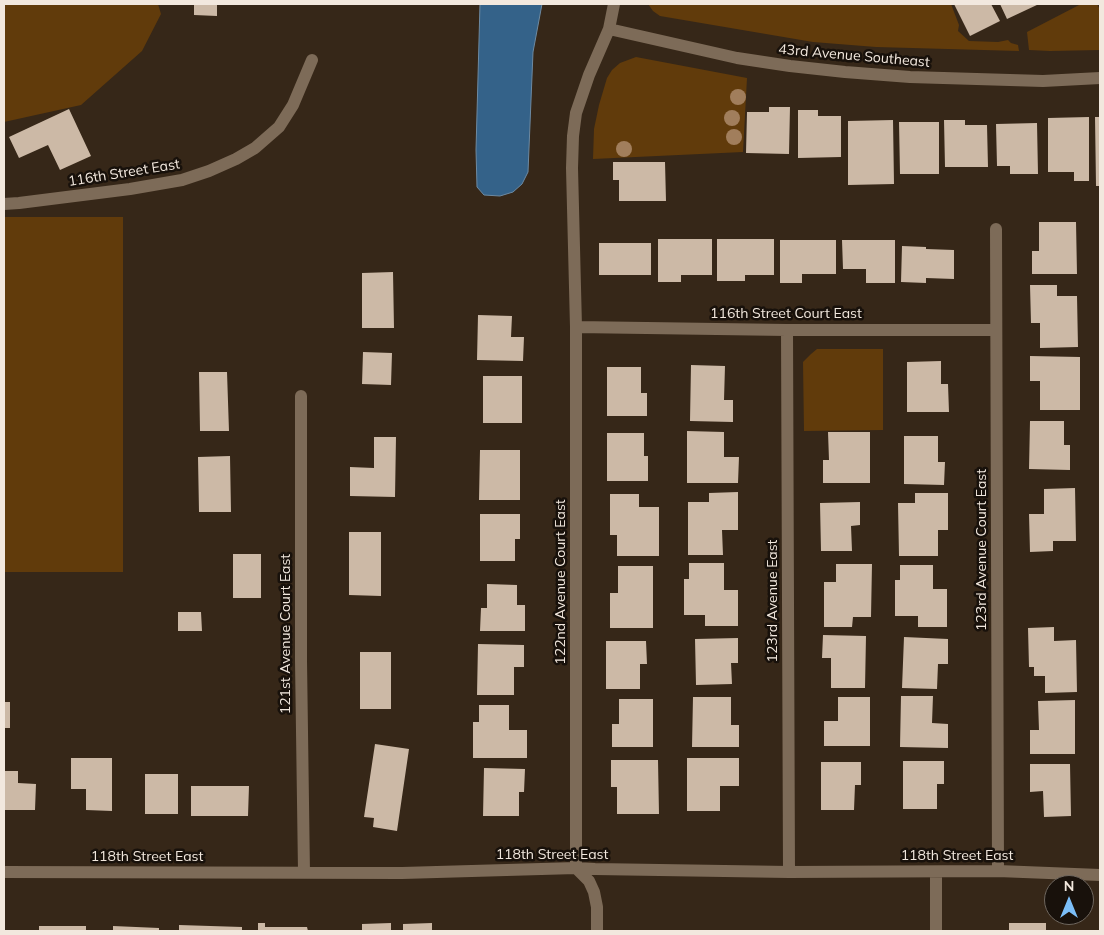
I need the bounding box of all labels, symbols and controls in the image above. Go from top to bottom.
street label: 43rd Avenue Southeast [778,41,930,71]
street label: 116th Street East [67,156,181,190]
street label: 116th Street Court East [710,306,862,322]
street label: 123rd Avenue Court East [974,469,990,631]
street label: 122nd Avenue Court East [553,499,569,665]
street label: 123rd Avenue East [765,540,781,662]
street label: 121st Avenue Court East [278,554,294,714]
street label: 118th Street East [496,847,608,863]
street label: 118th Street East [901,848,1013,864]
street label: 118th Street East [91,849,203,865]
north arrow [1044,875,1094,925]
text: N [1064,877,1074,895]

